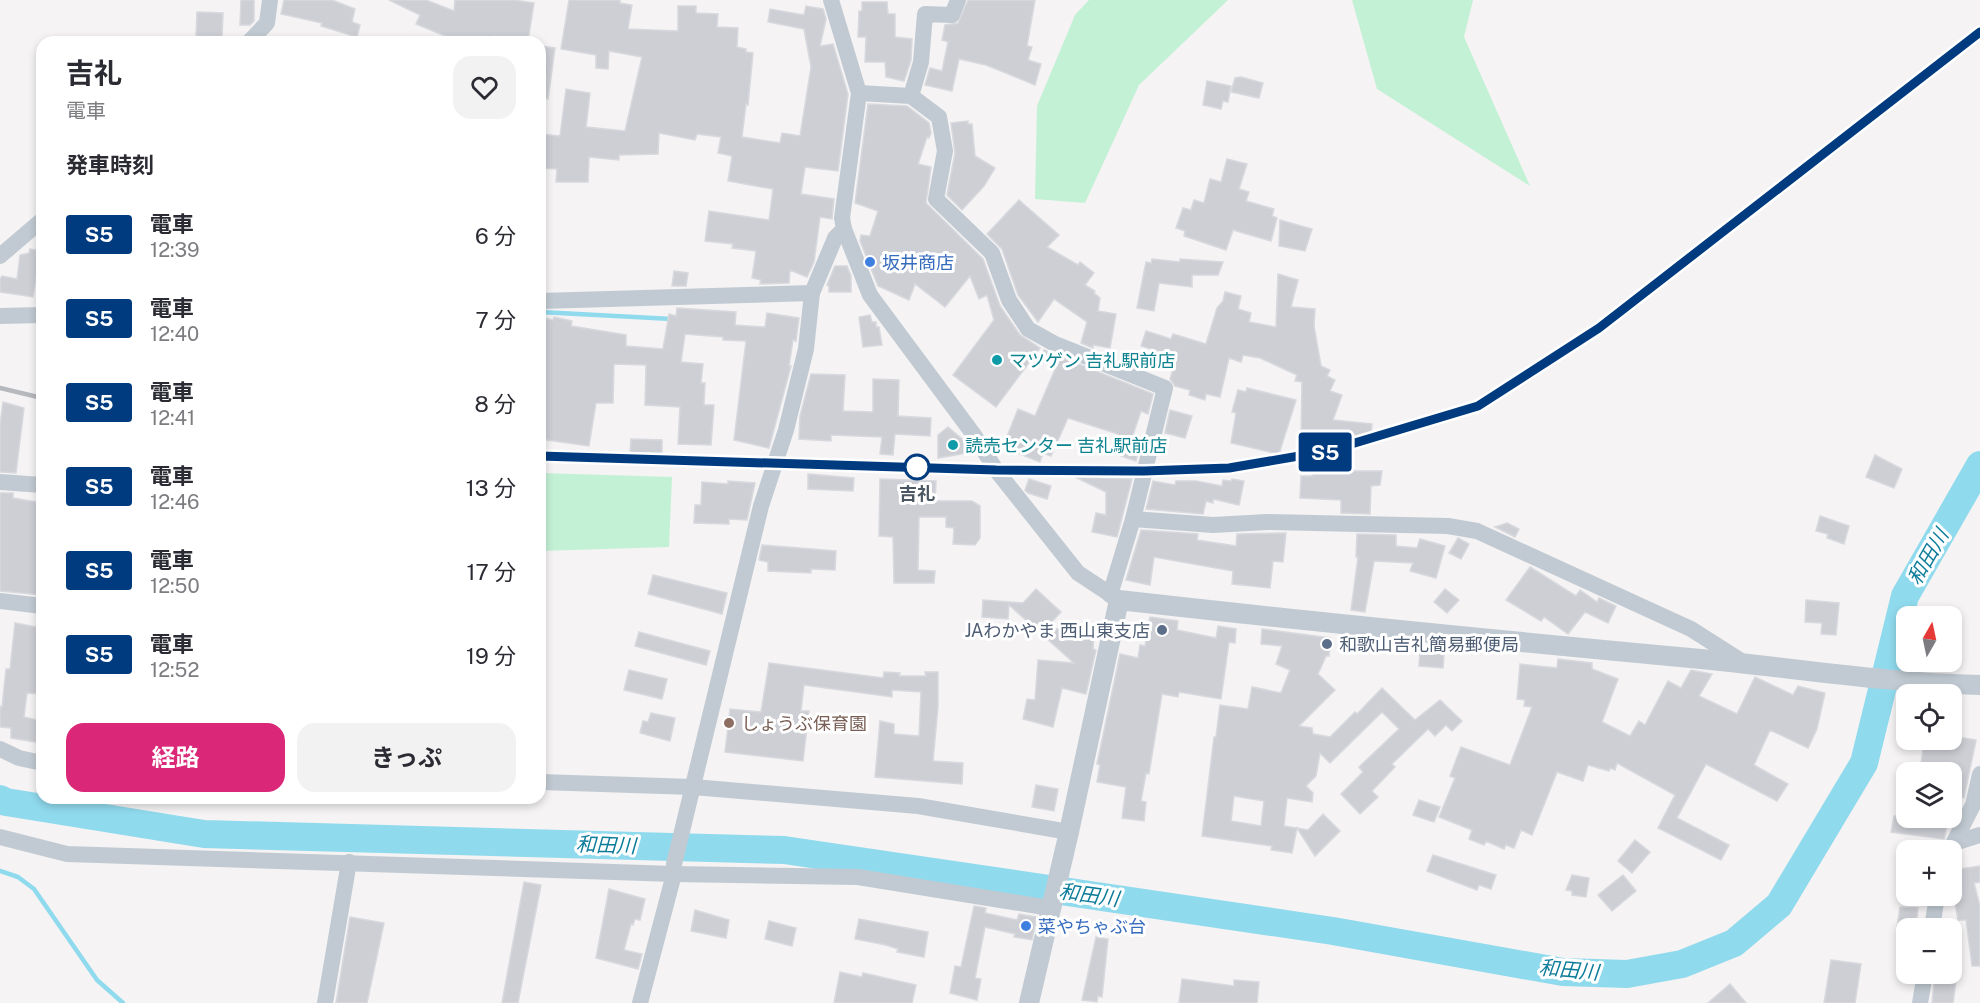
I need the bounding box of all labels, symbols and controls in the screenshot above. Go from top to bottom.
text: 吉礼 [66,56,122,89]
button: heart [453,56,516,119]
text: 電車 [66,99,106,123]
text: 発車時刻 [66,152,154,178]
text: 電車 [150,211,194,237]
text: S5 [85,222,113,247]
text: 6 分 [475,223,516,249]
text: 12:39 [150,238,200,262]
place label: 坂井商店 [882,252,954,273]
marker: 坂井商店 [863,255,877,269]
text: 電車 [150,295,194,321]
text: S5 [85,306,113,331]
text: 7 分 [475,307,516,333]
text: 12:40 [150,322,199,346]
place label: マツゲン 吉礼駅前店 [1009,350,1175,371]
marker: マツゲン 吉礼駅前店 [990,353,1004,367]
text: 電車 [150,379,194,405]
text: S5 [85,390,113,415]
text: 8 分 [474,391,516,417]
text: 12:41 [150,406,195,430]
line badge: S5 [1298,432,1352,472]
place label: 読売センター 吉礼駅前店 [965,435,1167,456]
marker: 読売センター 吉礼駅前店 [946,438,960,452]
text: S5 [1311,440,1339,465]
marker: 吉礼 [904,454,930,480]
text: 電車 [150,463,194,489]
text: S5 [85,474,113,499]
text: 13 分 [466,475,516,501]
place label: 吉礼 [899,483,935,504]
text: 12:46 [150,490,199,514]
water label: 和田川 [1903,523,1954,589]
text: 電車 [150,547,194,573]
text: S5 [85,558,113,583]
text: 17 分 [466,559,516,585]
text: 12:50 [150,574,200,598]
north arrow [1896,606,1962,672]
map controls [1896,606,1962,984]
place label: JAわかやま 西山東支店 [964,620,1150,641]
marker: JAわかやま 西山東支店 [1155,623,1169,637]
text: 電車 [150,631,194,657]
place label: 和歌山吉礼簡易郵便局 [1339,634,1519,655]
marker: 和歌山吉礼簡易郵便局 [1320,637,1334,651]
text: S5 [85,642,113,667]
text: 19 分 [466,643,516,669]
text: 12:52 [150,658,199,682]
button: locate [1896,684,1962,750]
place label: しょうぶ保育園 [741,713,867,734]
marker: しょうぶ保育園 [722,716,736,730]
button: 経路 [66,723,285,792]
button: きっぷ [297,723,516,792]
button: layers [1896,762,1962,828]
water label: 和田川 [576,832,638,858]
button: + [1896,840,1962,906]
water label: 和田川 [1058,879,1122,911]
place label: 菜やちゃぶ台 [1038,916,1146,937]
button: − [1896,918,1962,984]
marker: 菜やちゃぶ台 [1019,919,1033,933]
water label: 和田川 [1538,955,1602,985]

